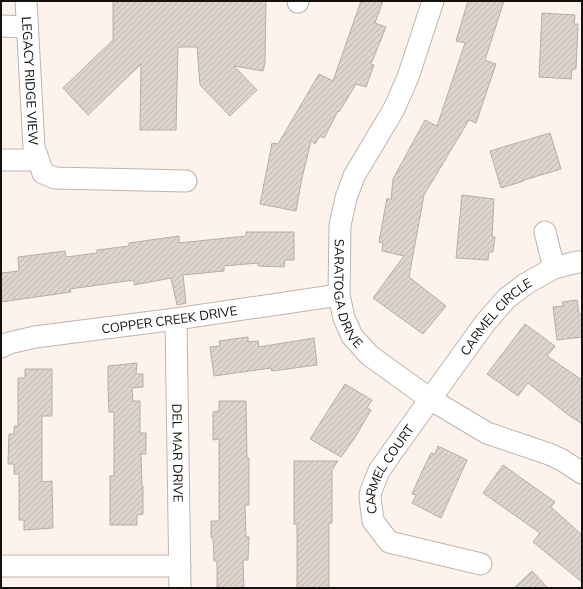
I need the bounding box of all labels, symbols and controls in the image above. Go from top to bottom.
street label: LEGACY RIDGE VIEW [17,16,42,146]
street label: SARATOGA DRIVE [328,239,367,352]
street label: CARMEL CIRCLE [456,274,535,360]
street label: COPPER CREEK DRIVE [100,302,238,338]
street label: DEL MAR DRIVE [167,404,187,502]
street label: CARMEL COURT [362,421,419,515]

